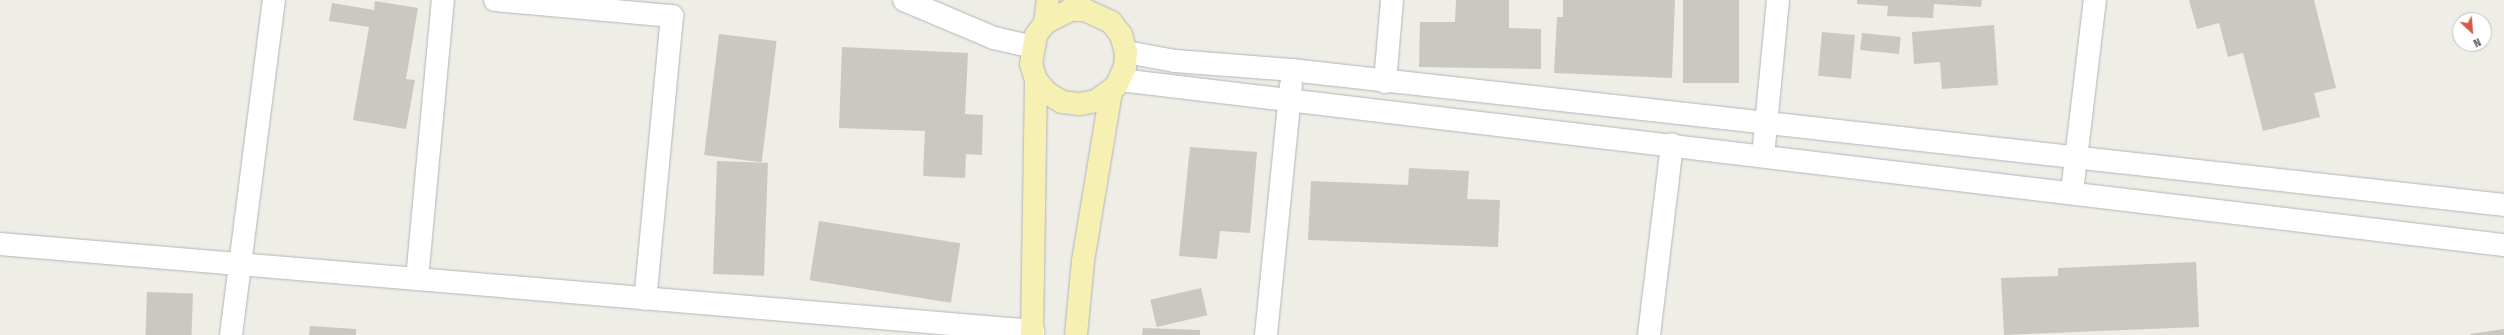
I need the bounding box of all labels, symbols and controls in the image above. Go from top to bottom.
north arrow [2452,12,2492,52]
text: N [2471,35,2483,50]

